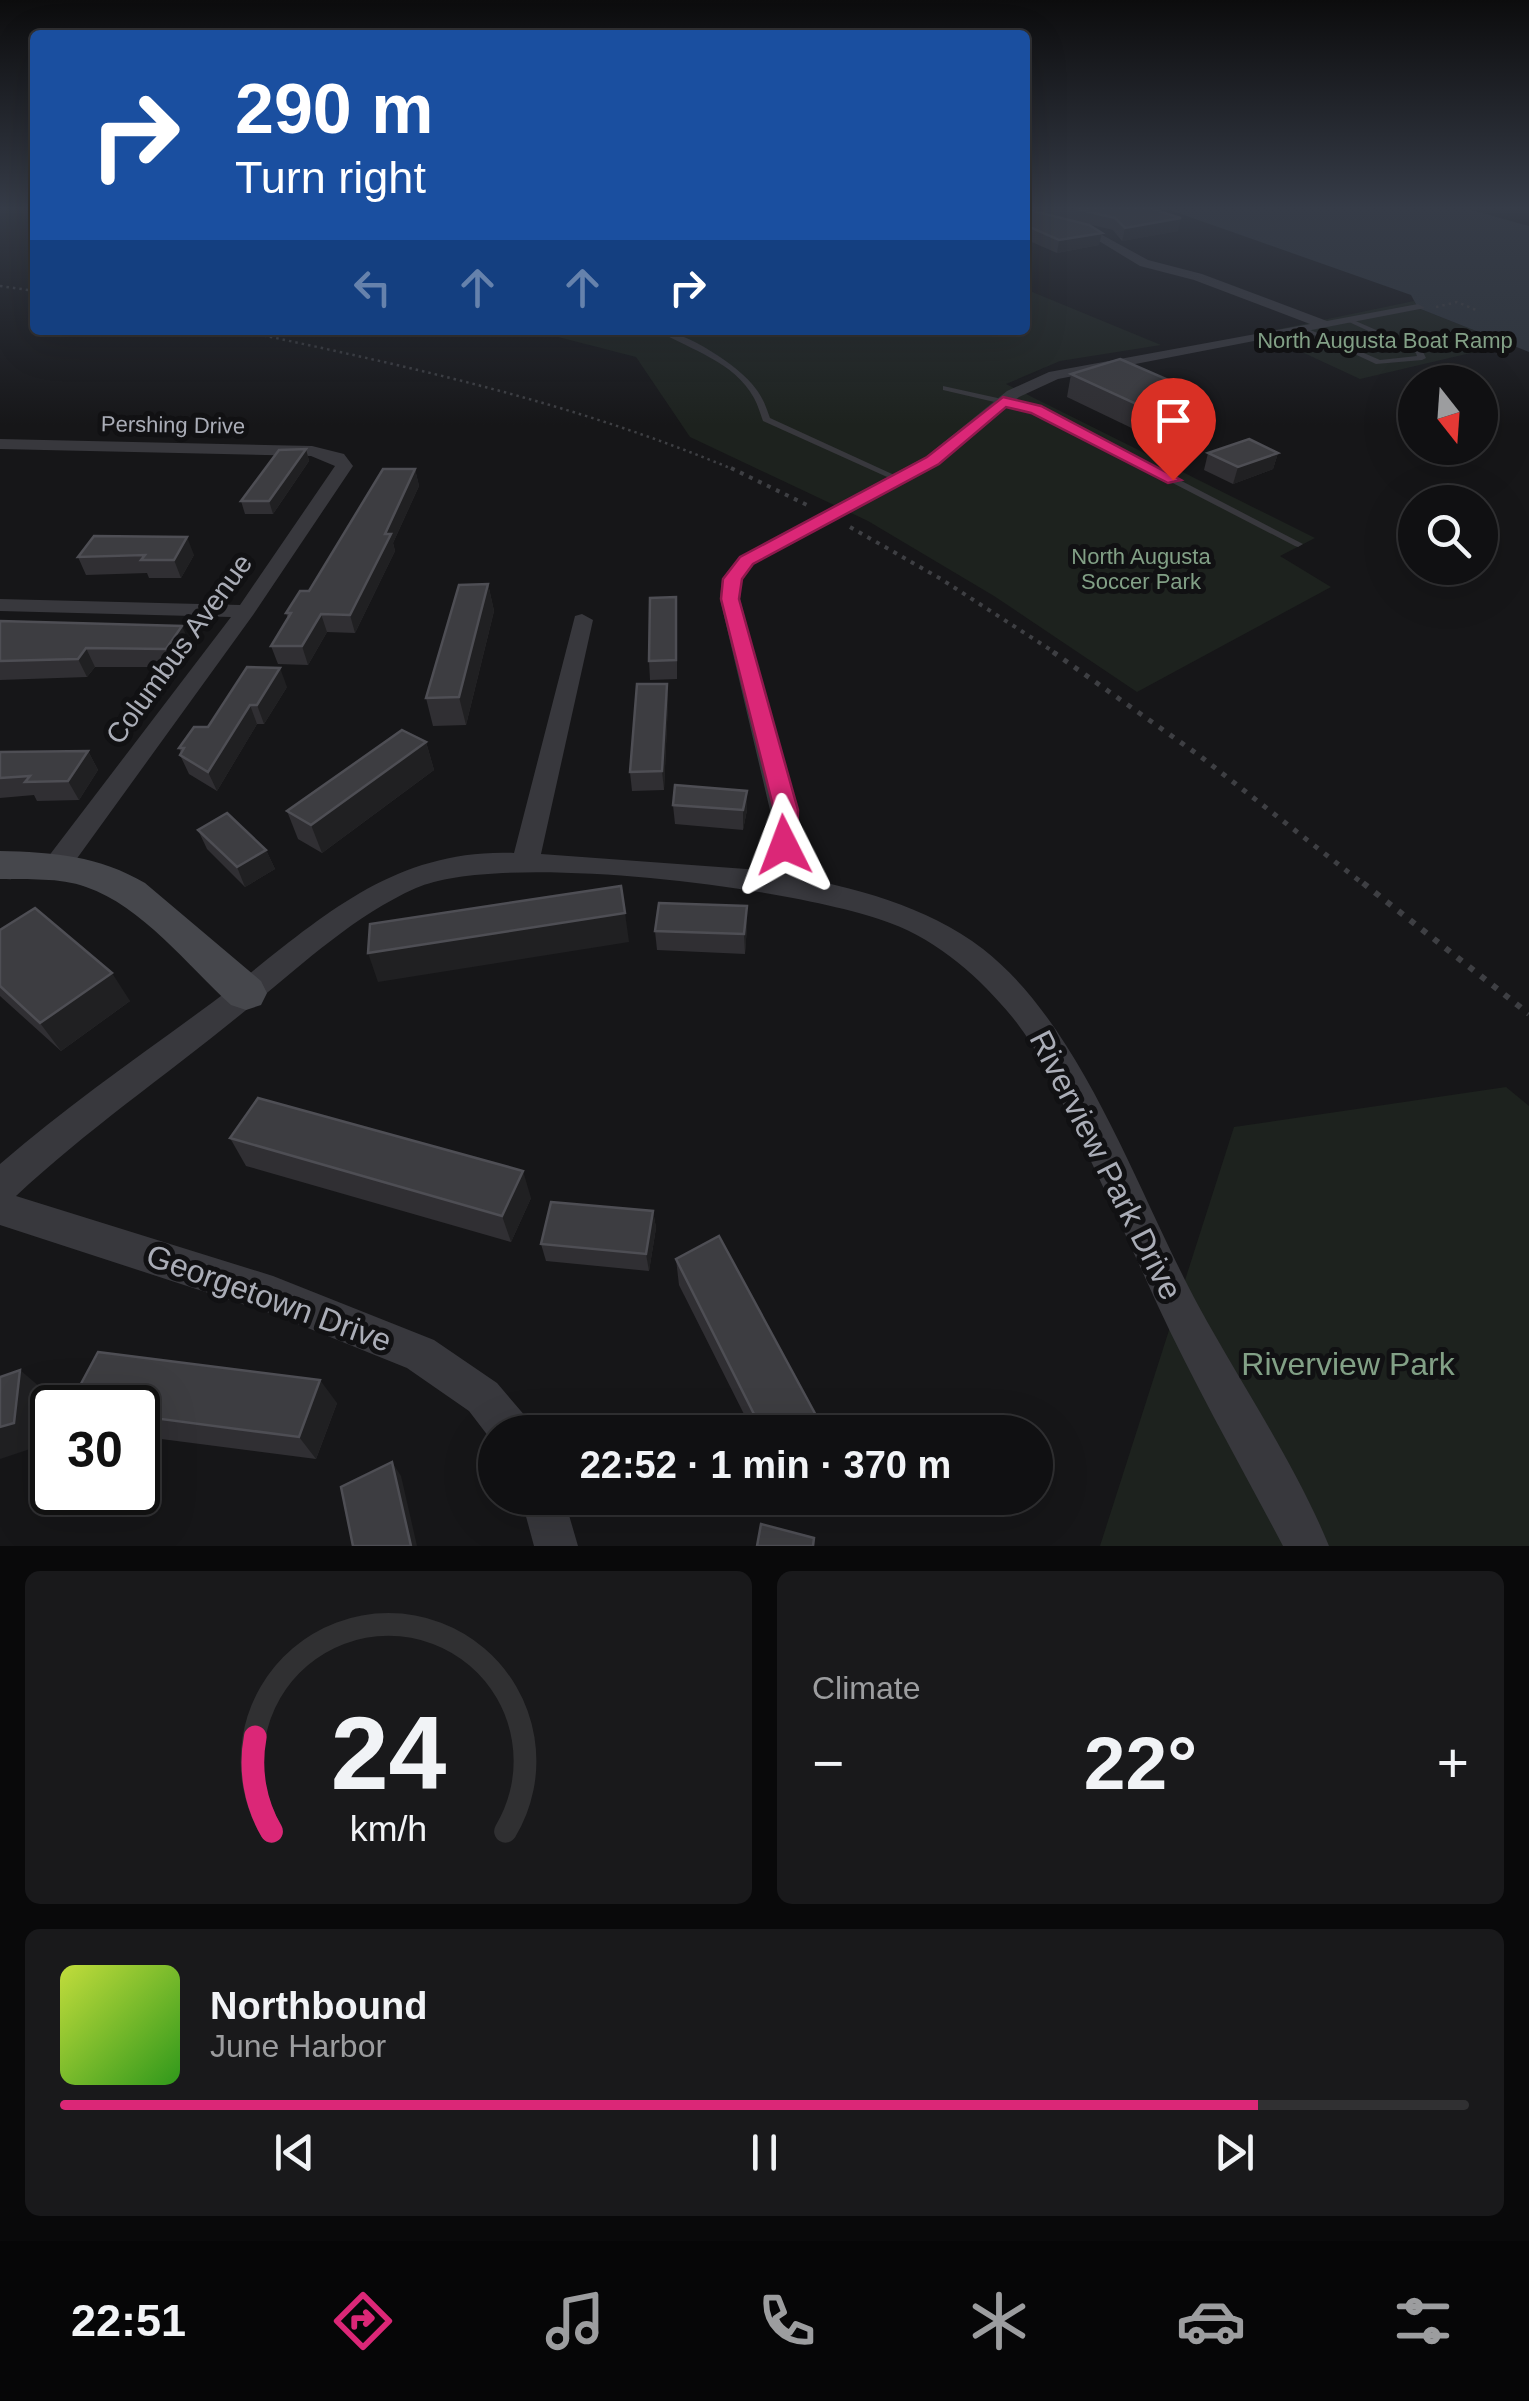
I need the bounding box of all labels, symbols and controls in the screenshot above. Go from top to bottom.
icon: right [70,70,200,200]
text: 290 m [235,70,433,148]
text: Turn right [235,152,426,203]
icon: left [345,260,400,315]
icon: ahead [450,260,505,315]
icon: ahead [555,260,610,315]
icon: right [660,260,715,315]
park label: North Augusta Boat Ramp [1257,328,1513,353]
north arrow [1398,365,1498,465]
map controls [1398,365,1498,585]
pin [1131,378,1216,481]
icon: arrive [1146,393,1201,448]
street label: Pershing Drive [101,411,245,439]
button: search [1398,485,1498,585]
park label: North Augusta Soccer Park [1071,544,1211,594]
street label: Columbus Avenue [100,548,258,750]
position arrow [732,793,836,897]
street label: Riverview Park Drive [1023,1025,1189,1305]
street label: Georgetown Drive [142,1237,396,1359]
park label: Riverview Park [1241,1346,1456,1382]
speed limit sign: 30 [30,1385,160,1515]
text: 22:52 · 1 min · 370 m [580,1444,951,1486]
text: Climate [812,1670,920,1706]
text: 24 [331,1695,446,1811]
text: 22° [1084,1721,1197,1805]
text: − [812,1732,844,1794]
text: + [1437,1732,1469,1794]
text: km/h [350,1809,427,1849]
text: Northbound [210,1985,427,2027]
text: June Harbor [210,2028,386,2064]
icon: previous [267,2125,322,2180]
icon: pause [737,2125,792,2180]
icon: next [1207,2125,1262,2180]
icon: directions [328,2286,398,2356]
icon: music [540,2286,610,2356]
icon: phone [752,2286,822,2356]
icon: climate [964,2286,1034,2356]
icon: car [1176,2286,1246,2356]
icon: filters [1388,2286,1458,2356]
text: 22:51 [71,2295,186,2346]

